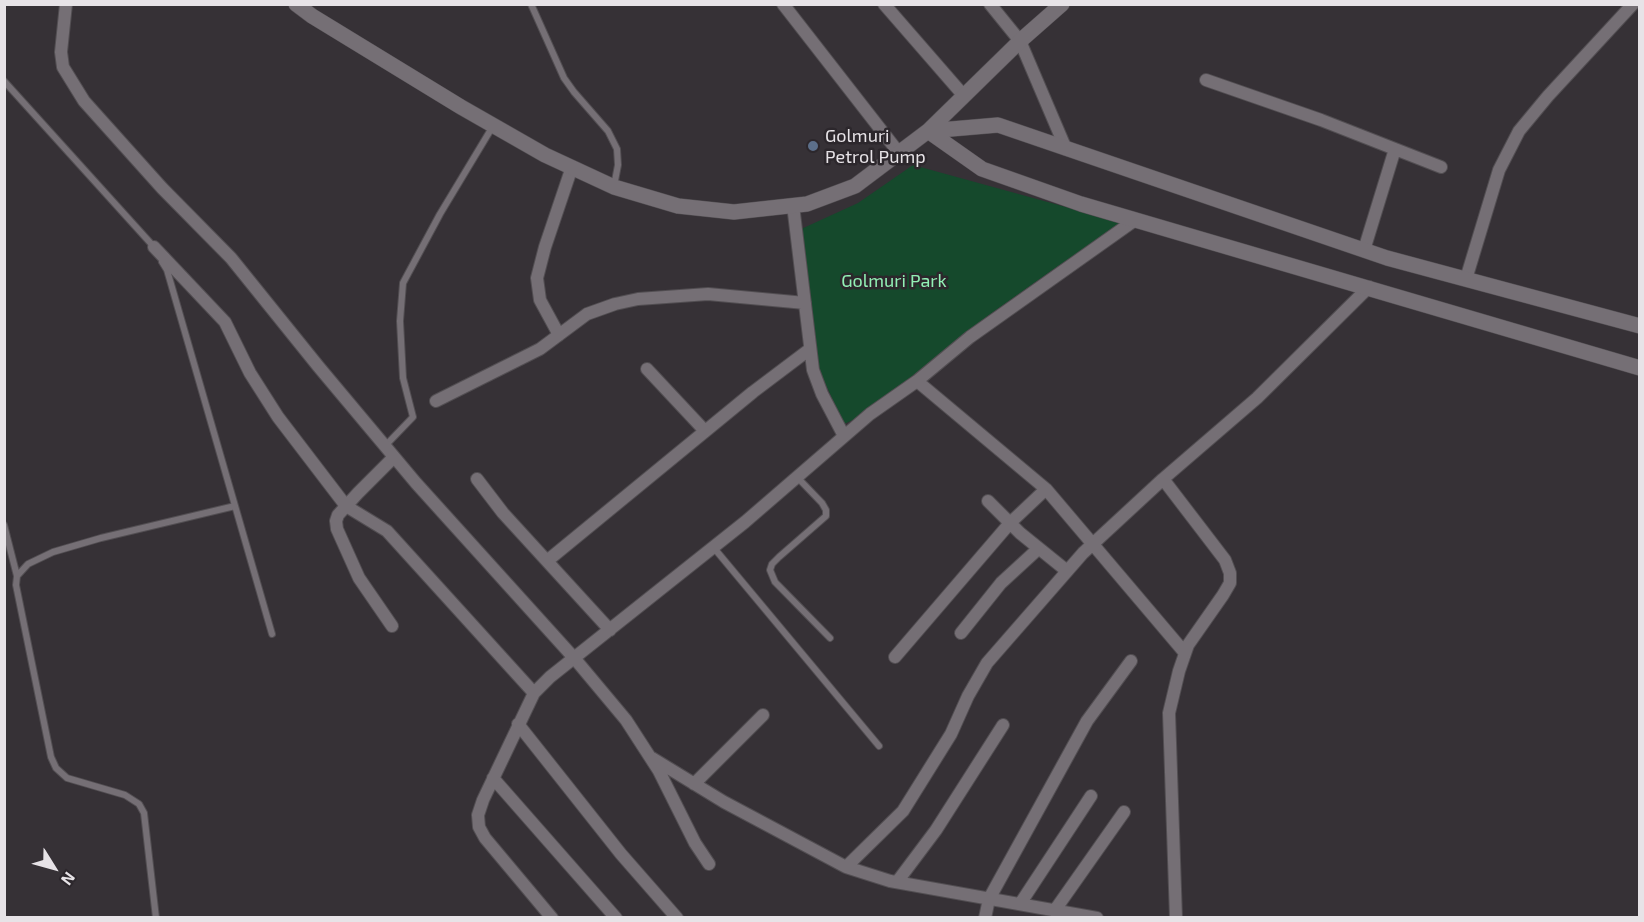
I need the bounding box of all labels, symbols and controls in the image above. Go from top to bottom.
place label: Golmuri Petrol Pump [825,125,926,168]
marker: Golmuri Petrol Pump [806,139,820,153]
park label: Golmuri Park [841,270,947,292]
north arrow [24,838,84,898]
text: N [58,869,80,889]

